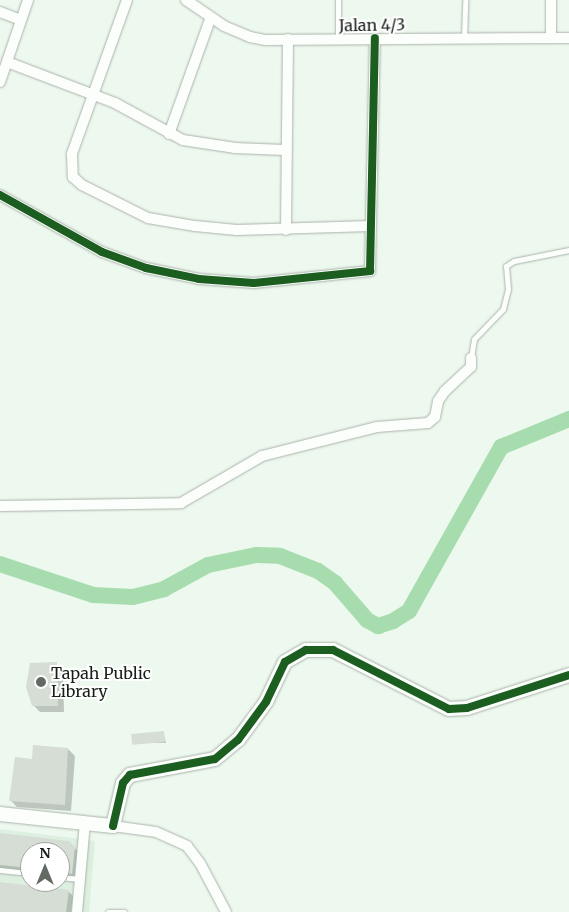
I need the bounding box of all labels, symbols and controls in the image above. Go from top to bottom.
street label: Jalan 4/3 [339,15,405,35]
place label: Tapah Public Library [51,663,151,701]
marker: Tapah Public Library [35,676,47,688]
north arrow [20,842,70,892]
text: N [39,844,51,862]

